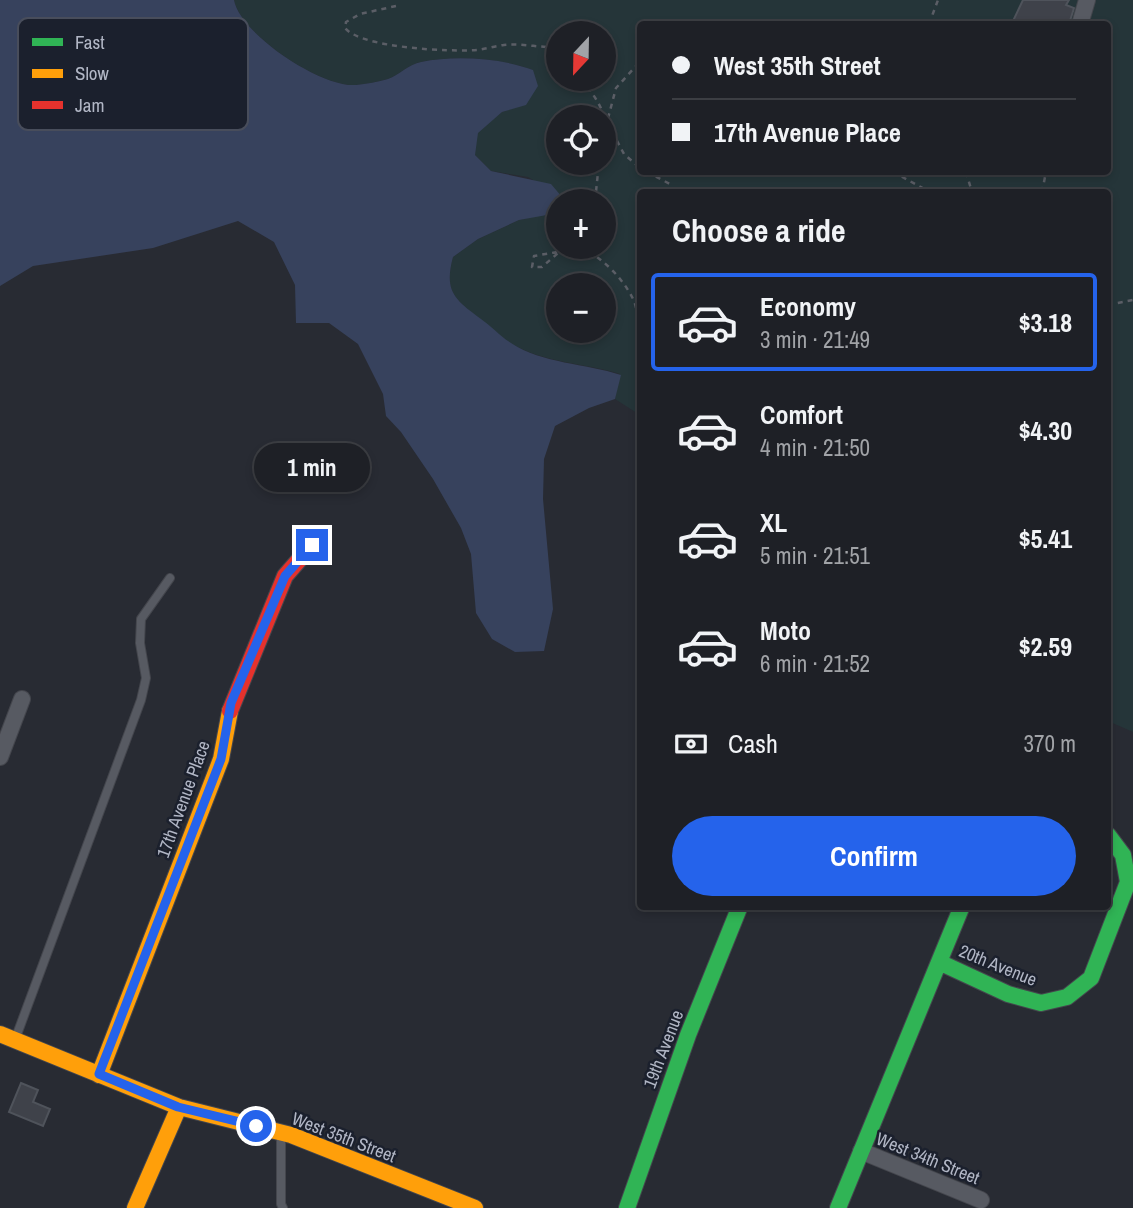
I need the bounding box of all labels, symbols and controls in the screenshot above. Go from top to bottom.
legend [18,18,248,130]
north arrow [546,21,616,91]
map controls [546,21,616,343]
text: Fast [75,29,105,55]
text: West 35th Street [714,48,881,83]
text: Slow [75,60,110,86]
text: Jam [75,92,104,118]
button: locate [546,105,616,175]
text: 17th Avenue Place [714,115,901,150]
button: + [546,189,616,259]
text: Choose a ride [672,209,846,252]
button: − [546,273,616,343]
text: Economy [760,289,856,324]
icon: car [676,291,739,354]
text: $3.18 [1019,305,1072,340]
text: 3 min · 21:49 [760,324,870,355]
text: Comfort [760,397,843,432]
icon: car [676,399,739,462]
text: $4.30 [1019,413,1072,448]
text: 4 min · 21:50 [760,432,870,463]
callout: 1 min [254,444,370,492]
text: 1 min [287,452,337,483]
text: XL [760,505,787,540]
icon: car [676,507,739,570]
text: $5.41 [1019,521,1072,556]
route end [296,529,328,561]
text: 5 min · 21:51 [760,540,870,571]
text: Moto [760,613,811,648]
icon: car [676,615,739,678]
text: $2.59 [1019,629,1072,664]
text: 6 min · 21:52 [760,648,870,679]
icon: cash [672,725,710,763]
text: Cash [728,726,778,761]
text: 370 m [1024,728,1076,759]
street label: 17th Avenue Place [150,737,216,861]
button: Confirm [672,816,1076,896]
street label: 20th Avenue [955,938,1041,992]
street label: 19th Avenue [637,1006,689,1092]
street label: West 35th Street [288,1106,400,1168]
route start [240,1110,272,1142]
street label: West 34th Street [872,1126,984,1190]

